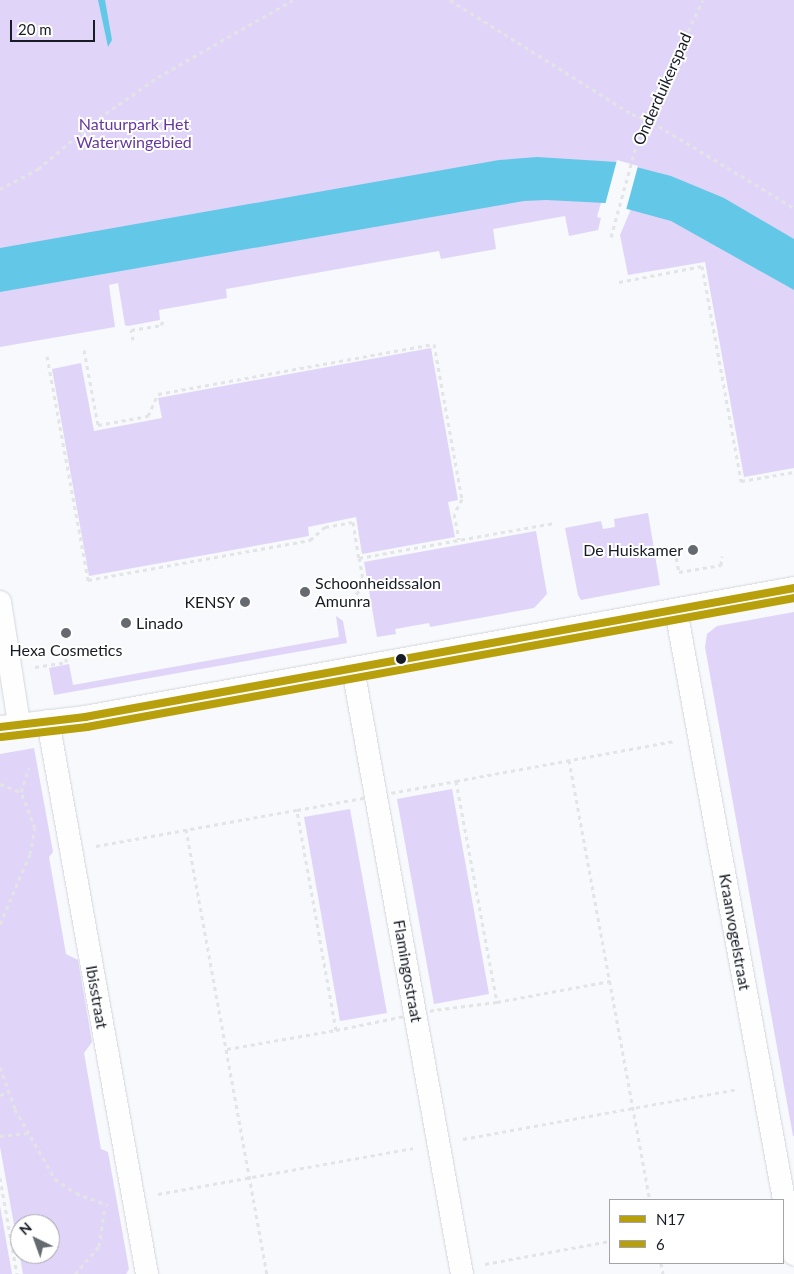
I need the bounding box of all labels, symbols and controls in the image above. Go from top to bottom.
scale bar [12,10,98,42]
text: 20 m [18,20,52,38]
street label: Onderduikerspad [629,30,695,148]
park label: Natuurpark Het Waterwingebied [76,114,192,152]
place label: De Huiskamer [583,540,683,560]
marker: De Huiskamer [687,544,699,556]
place label: Schoonheidssalon Amunra [315,573,441,611]
marker: Schoonheidssalon Amunra [299,586,311,598]
place label: KENSY [185,592,235,612]
marker: KENSY [239,596,251,608]
place label: Linado [136,613,183,633]
marker: Linado [120,617,132,629]
marker: Hexa Cosmetics [60,627,72,639]
place label: Hexa Cosmetics [10,640,122,660]
unlabelled marker [396,654,406,664]
street label: Kraanvogelstraat [715,872,755,992]
street label: Flamingostraat [390,918,426,1024]
street label: Ibisstraat [82,964,112,1030]
legend [609,1199,784,1264]
text: N17 [656,1210,685,1228]
north arrow [10,1214,60,1264]
text: N [16,1218,35,1238]
text: 6 [656,1235,665,1253]

